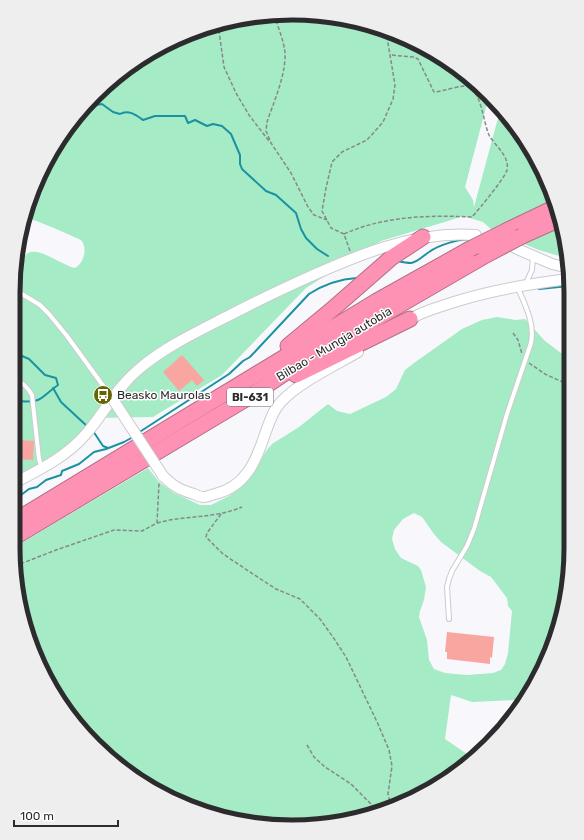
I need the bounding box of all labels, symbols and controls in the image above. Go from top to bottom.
street label: Bilbao - Mungia autobia [274,304,394,384]
bus stop icon: Beasko Maurolas [92,384,114,406]
place label: Beasko Maurolas [117,388,211,402]
road number: BI-631 [227,388,273,406]
scale bar [14,802,118,828]
text: 100 m [20,809,54,823]

